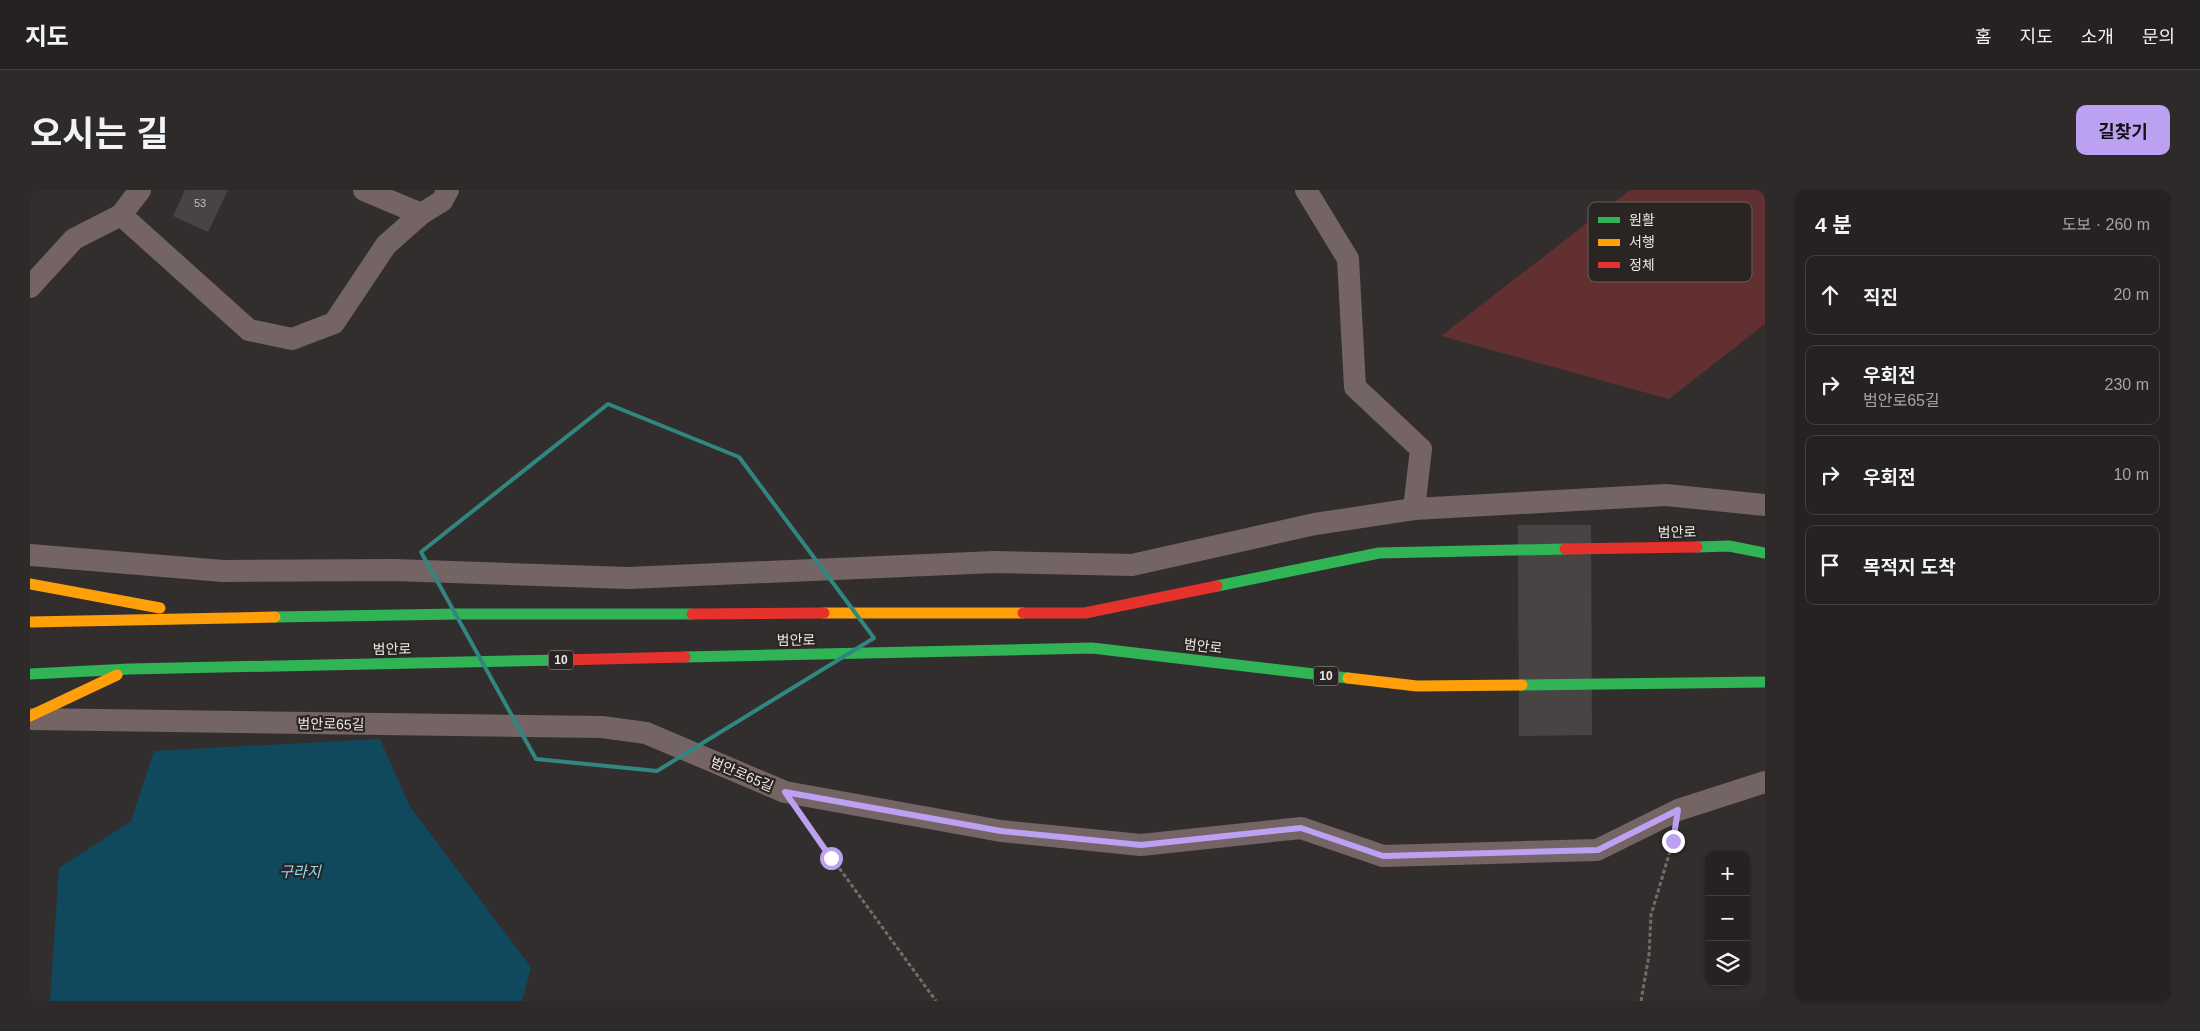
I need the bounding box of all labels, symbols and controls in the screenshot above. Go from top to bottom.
text: 지도 [25,23,69,50]
text: 홈 [1975,27,1992,47]
text: 지도 [2020,27,2053,47]
text: 소개 [2081,27,2114,47]
text: 문의 [2142,27,2175,47]
button: 길찾기 [2076,105,2170,155]
text: 오시는 길 [30,114,169,153]
house number: 53 [194,197,206,209]
legend [1588,202,1752,282]
text: 원활 [1629,212,1655,228]
text: 4 분 [1815,213,1852,236]
text: 도보 · 260 m [2062,216,2150,233]
text: 서행 [1629,234,1655,250]
text: 정체 [1629,257,1655,273]
icon: ahead [1816,281,1844,309]
text: 20 m [2113,286,2149,303]
text: 직진 [1863,287,1898,308]
text: 우회전 [1863,365,1915,386]
icon: right [1816,371,1844,399]
text: 230 m [2105,376,2149,393]
text: 범안로65길 [1863,392,1940,409]
icon: right [1816,461,1844,489]
text: 10 m [2113,466,2149,483]
text: 우회전 [1863,467,1915,488]
street label: 범안로 [1658,524,1697,540]
icon: arrive [1816,551,1844,579]
text: 목적지 도착 [1863,557,1956,578]
street label: 범안로 [777,632,816,648]
street label: 범안로 [1183,636,1223,656]
street label: 범안로 [373,641,412,657]
road number: 10 [548,650,574,670]
road number: 10 [1314,666,1338,686]
street label: 범안로65길 [297,715,365,733]
street label: 범안로65길 [708,754,776,794]
route end [1662,830,1685,853]
route start [820,847,843,870]
map controls [1705,851,1750,986]
button: + [1705,851,1750,896]
water label: 구라지 [279,863,322,880]
button: − [1705,896,1750,941]
button: layers [1705,941,1750,986]

